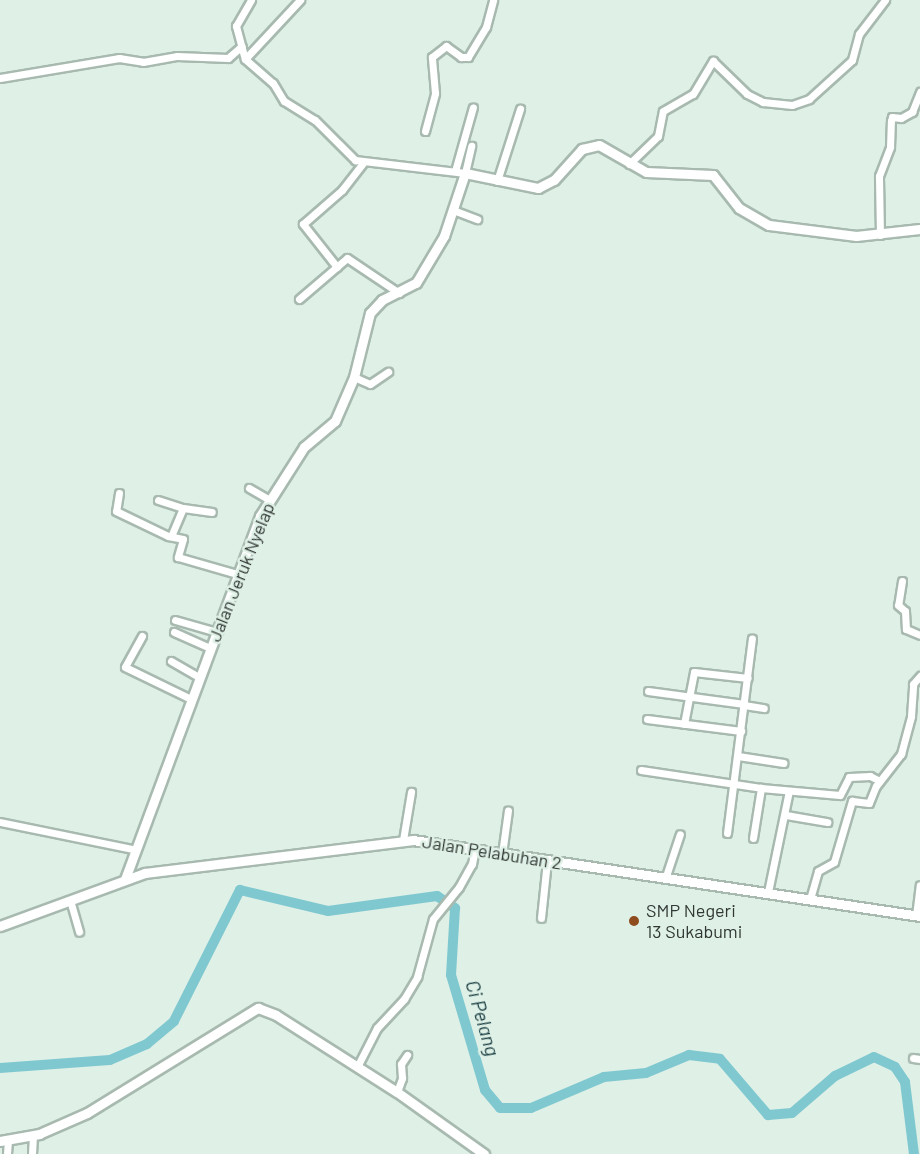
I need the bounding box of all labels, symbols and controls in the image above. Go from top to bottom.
street label: Jalan Jeruk Nyelap [203,499,279,645]
street label: Jalan Pelabuhan 2 [421,830,563,874]
place label: SMP Negeri 13 Sukabumi [646,900,742,942]
marker: SMP Negeri 13 Sukabumi [627,914,641,928]
water label: Ci Pelang [461,977,505,1059]

